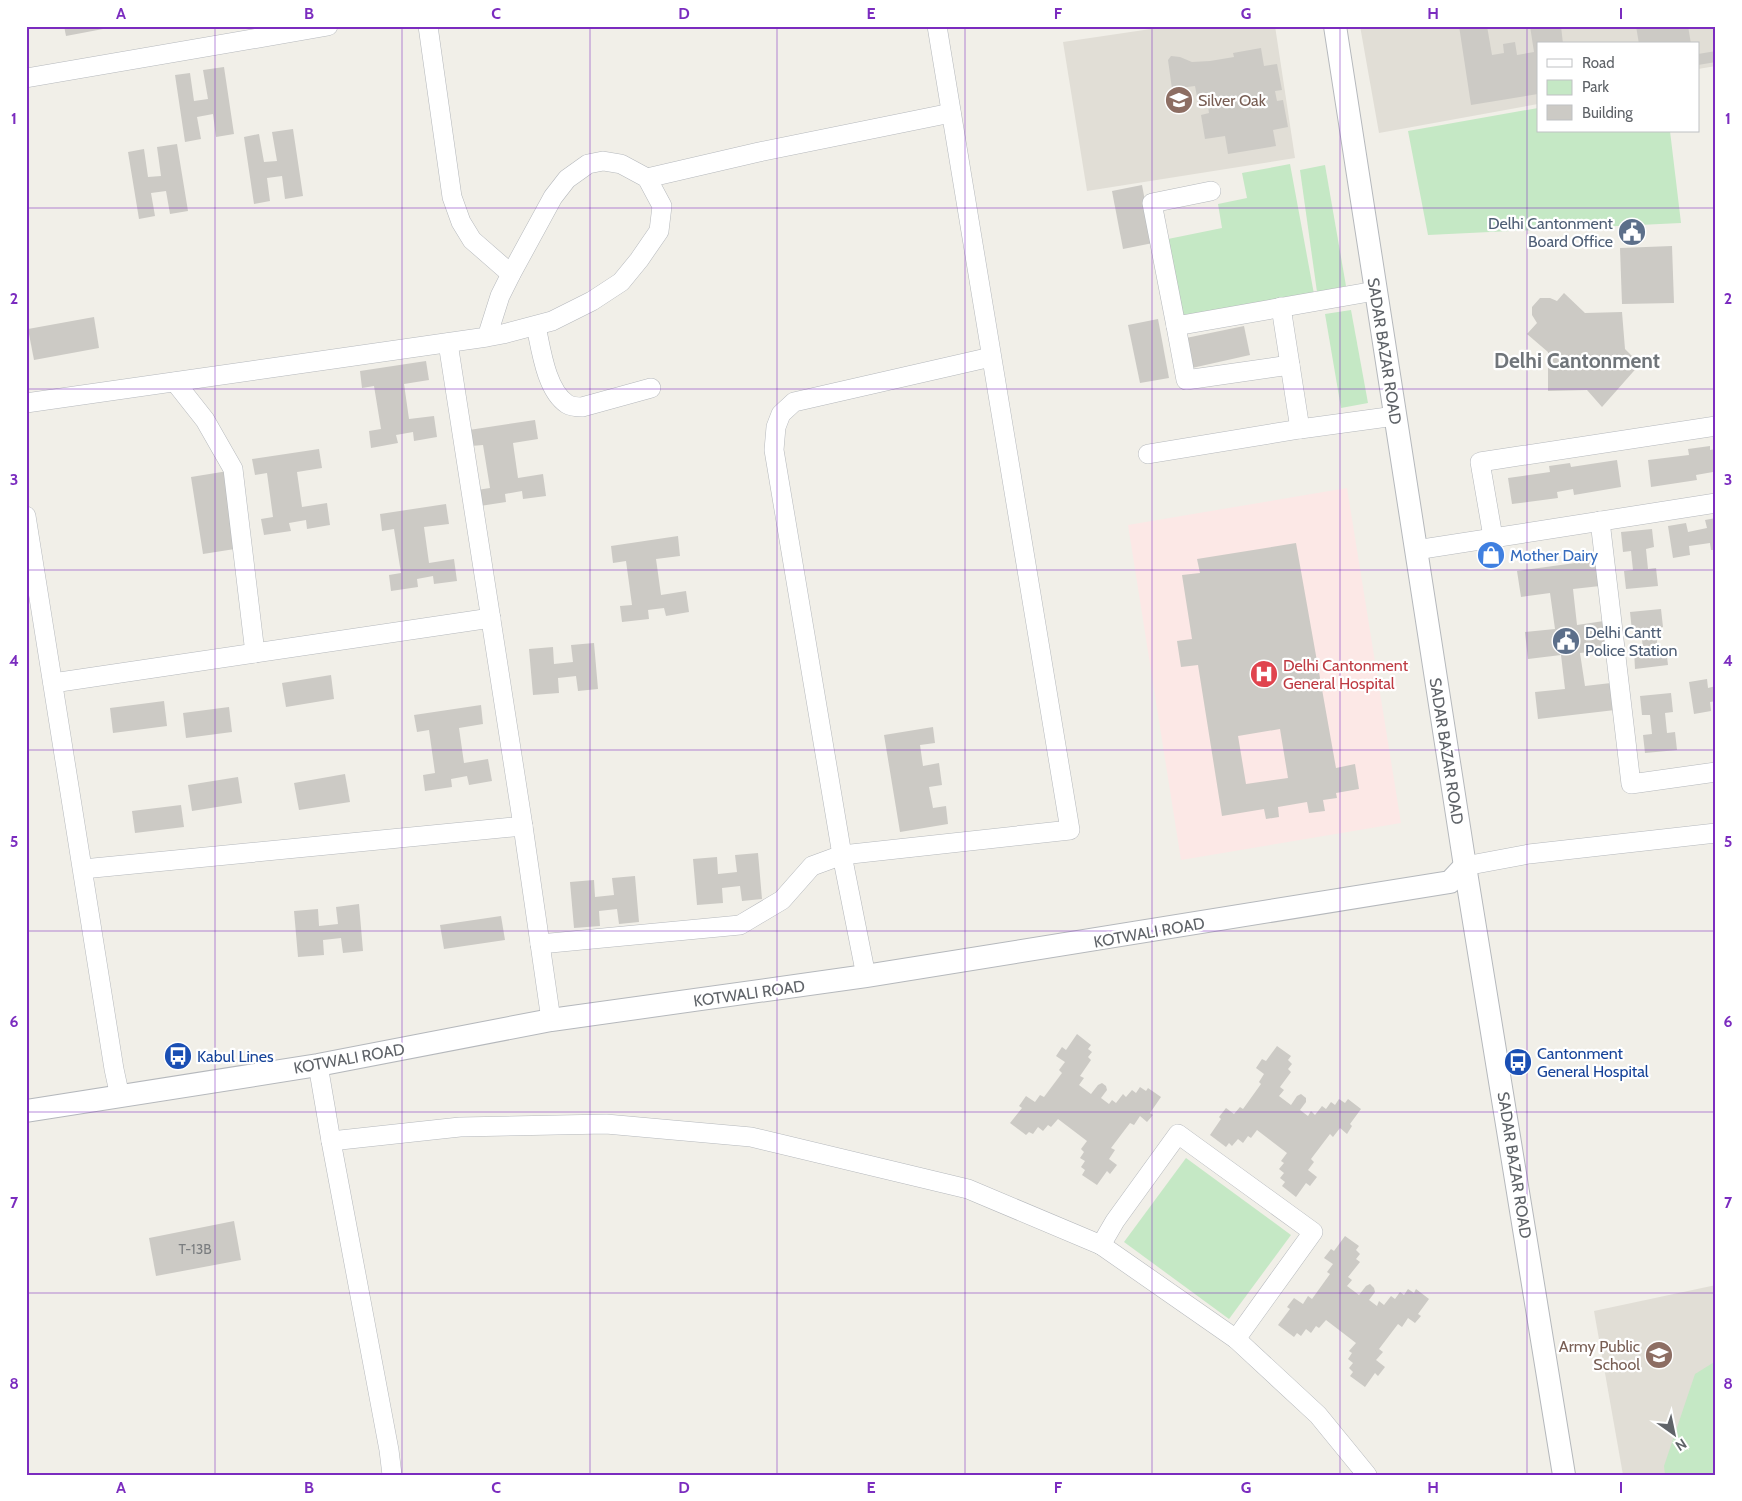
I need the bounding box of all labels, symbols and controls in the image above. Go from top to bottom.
text: A [116,4,126,23]
text: B [304,4,314,23]
text: C [491,4,501,23]
text: D [678,4,690,23]
text: E [866,4,876,23]
text: F [1054,4,1063,23]
text: G [1241,4,1251,23]
text: H [1427,4,1439,23]
text: I [1619,4,1623,23]
legend [1537,42,1700,132]
text: Road [1582,54,1615,72]
text: Park [1582,78,1609,96]
school or university icon: Silver Oak [1164,85,1194,115]
place label: Silver Oak [1198,91,1267,110]
text: Building [1582,104,1633,122]
text: 1 [11,109,17,128]
text: 1 [1725,109,1731,128]
place label: Delhi Cantonment Board Office [1488,214,1614,251]
public building icon: Delhi Cantonment Board Office [1617,217,1647,247]
street label: SADAR BAZAR ROAD [1364,276,1405,426]
text: 2 [10,289,18,308]
text: 2 [1724,289,1732,308]
district label: Delhi Cantonment [1494,348,1660,373]
text: 3 [10,470,18,489]
text: 3 [1724,470,1732,489]
shop icon: Mother Dairy [1476,540,1506,570]
place label: Mother Dairy [1510,546,1598,565]
place label: Delhi Cantt Police Station [1585,623,1677,660]
public building icon: Delhi Cantt Police Station [1551,626,1581,656]
text: 4 [9,651,19,670]
text: 4 [1723,651,1733,670]
place label: Delhi Cantonment General Hospital [1283,656,1409,693]
hospital icon: Delhi Cantonment General Hospital [1249,659,1279,689]
street label: SADAR BAZAR ROAD [1426,676,1467,826]
text: 5 [10,832,18,851]
text: 5 [1724,832,1732,851]
street label: KOTWALI ROAD [1092,913,1206,952]
street label: KOTWALI ROAD [692,976,806,1011]
text: 6 [10,1012,19,1031]
text: 6 [1724,1012,1733,1031]
street label: KOTWALI ROAD [292,1039,406,1078]
bus stop icon: Kabul Lines [163,1041,193,1071]
place label: Cantonment General Hospital [1537,1044,1649,1081]
place label: Kabul Lines [197,1047,274,1066]
bus stop icon: Cantonment General Hospital [1503,1047,1533,1077]
street label: SADAR BAZAR ROAD [1494,1090,1535,1240]
text: 7 [10,1193,19,1212]
text: 7 [1724,1193,1733,1212]
house number: T-13B [178,1240,212,1258]
place label: Army Public School [1559,1337,1640,1374]
school or university icon: Army Public School [1644,1340,1674,1370]
text: 8 [9,1374,19,1393]
text: 8 [1723,1374,1733,1393]
north arrow [1650,1408,1700,1458]
text: N [1672,1435,1690,1455]
text: A [116,1478,126,1497]
text: B [304,1478,314,1497]
text: C [491,1478,501,1497]
text: D [678,1478,690,1497]
text: E [866,1478,876,1497]
text: F [1054,1478,1063,1497]
text: G [1241,1478,1251,1497]
text: H [1427,1478,1439,1497]
text: I [1619,1478,1623,1497]

